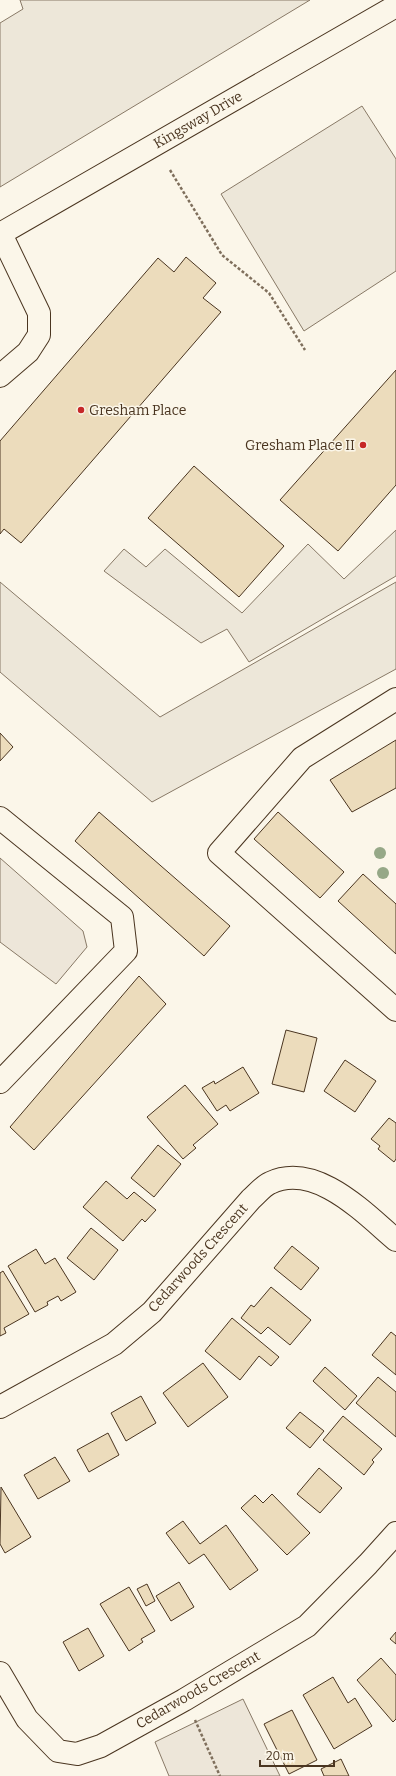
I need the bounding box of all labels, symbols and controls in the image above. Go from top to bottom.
street label: Kingsway Drive [151,88,245,152]
place label: Gresham Place [89,402,186,419]
marker: Gresham Place [76,405,86,415]
place label: Gresham Place II [245,437,355,454]
marker: Gresham Place II [358,440,368,450]
street label: Cedarwoods Crescent [145,1200,251,1316]
street label: Cedarwoods Crescent [133,1648,263,1732]
scale bar [260,1742,334,1768]
text: 20 m [266,1749,295,1763]

